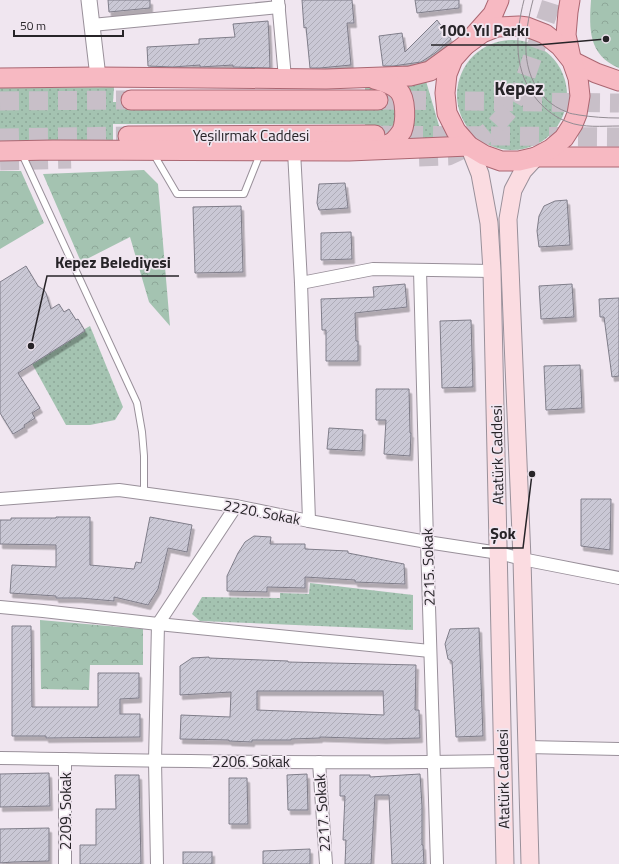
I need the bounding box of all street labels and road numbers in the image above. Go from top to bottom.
street label: Yeşilırmak Caddesi [193,124,309,147]
street label: Atatürk Caddesi [485,405,509,505]
street label: 2220. Sokak [222,493,302,531]
street label: 2215. Sokak [415,528,441,606]
street label: Atatürk Caddesi [491,729,515,829]
street label: 2206. Sokak [212,750,290,773]
street label: 2209. Sokak [54,772,77,850]
street label: 2217. Sokak [308,773,336,853]

